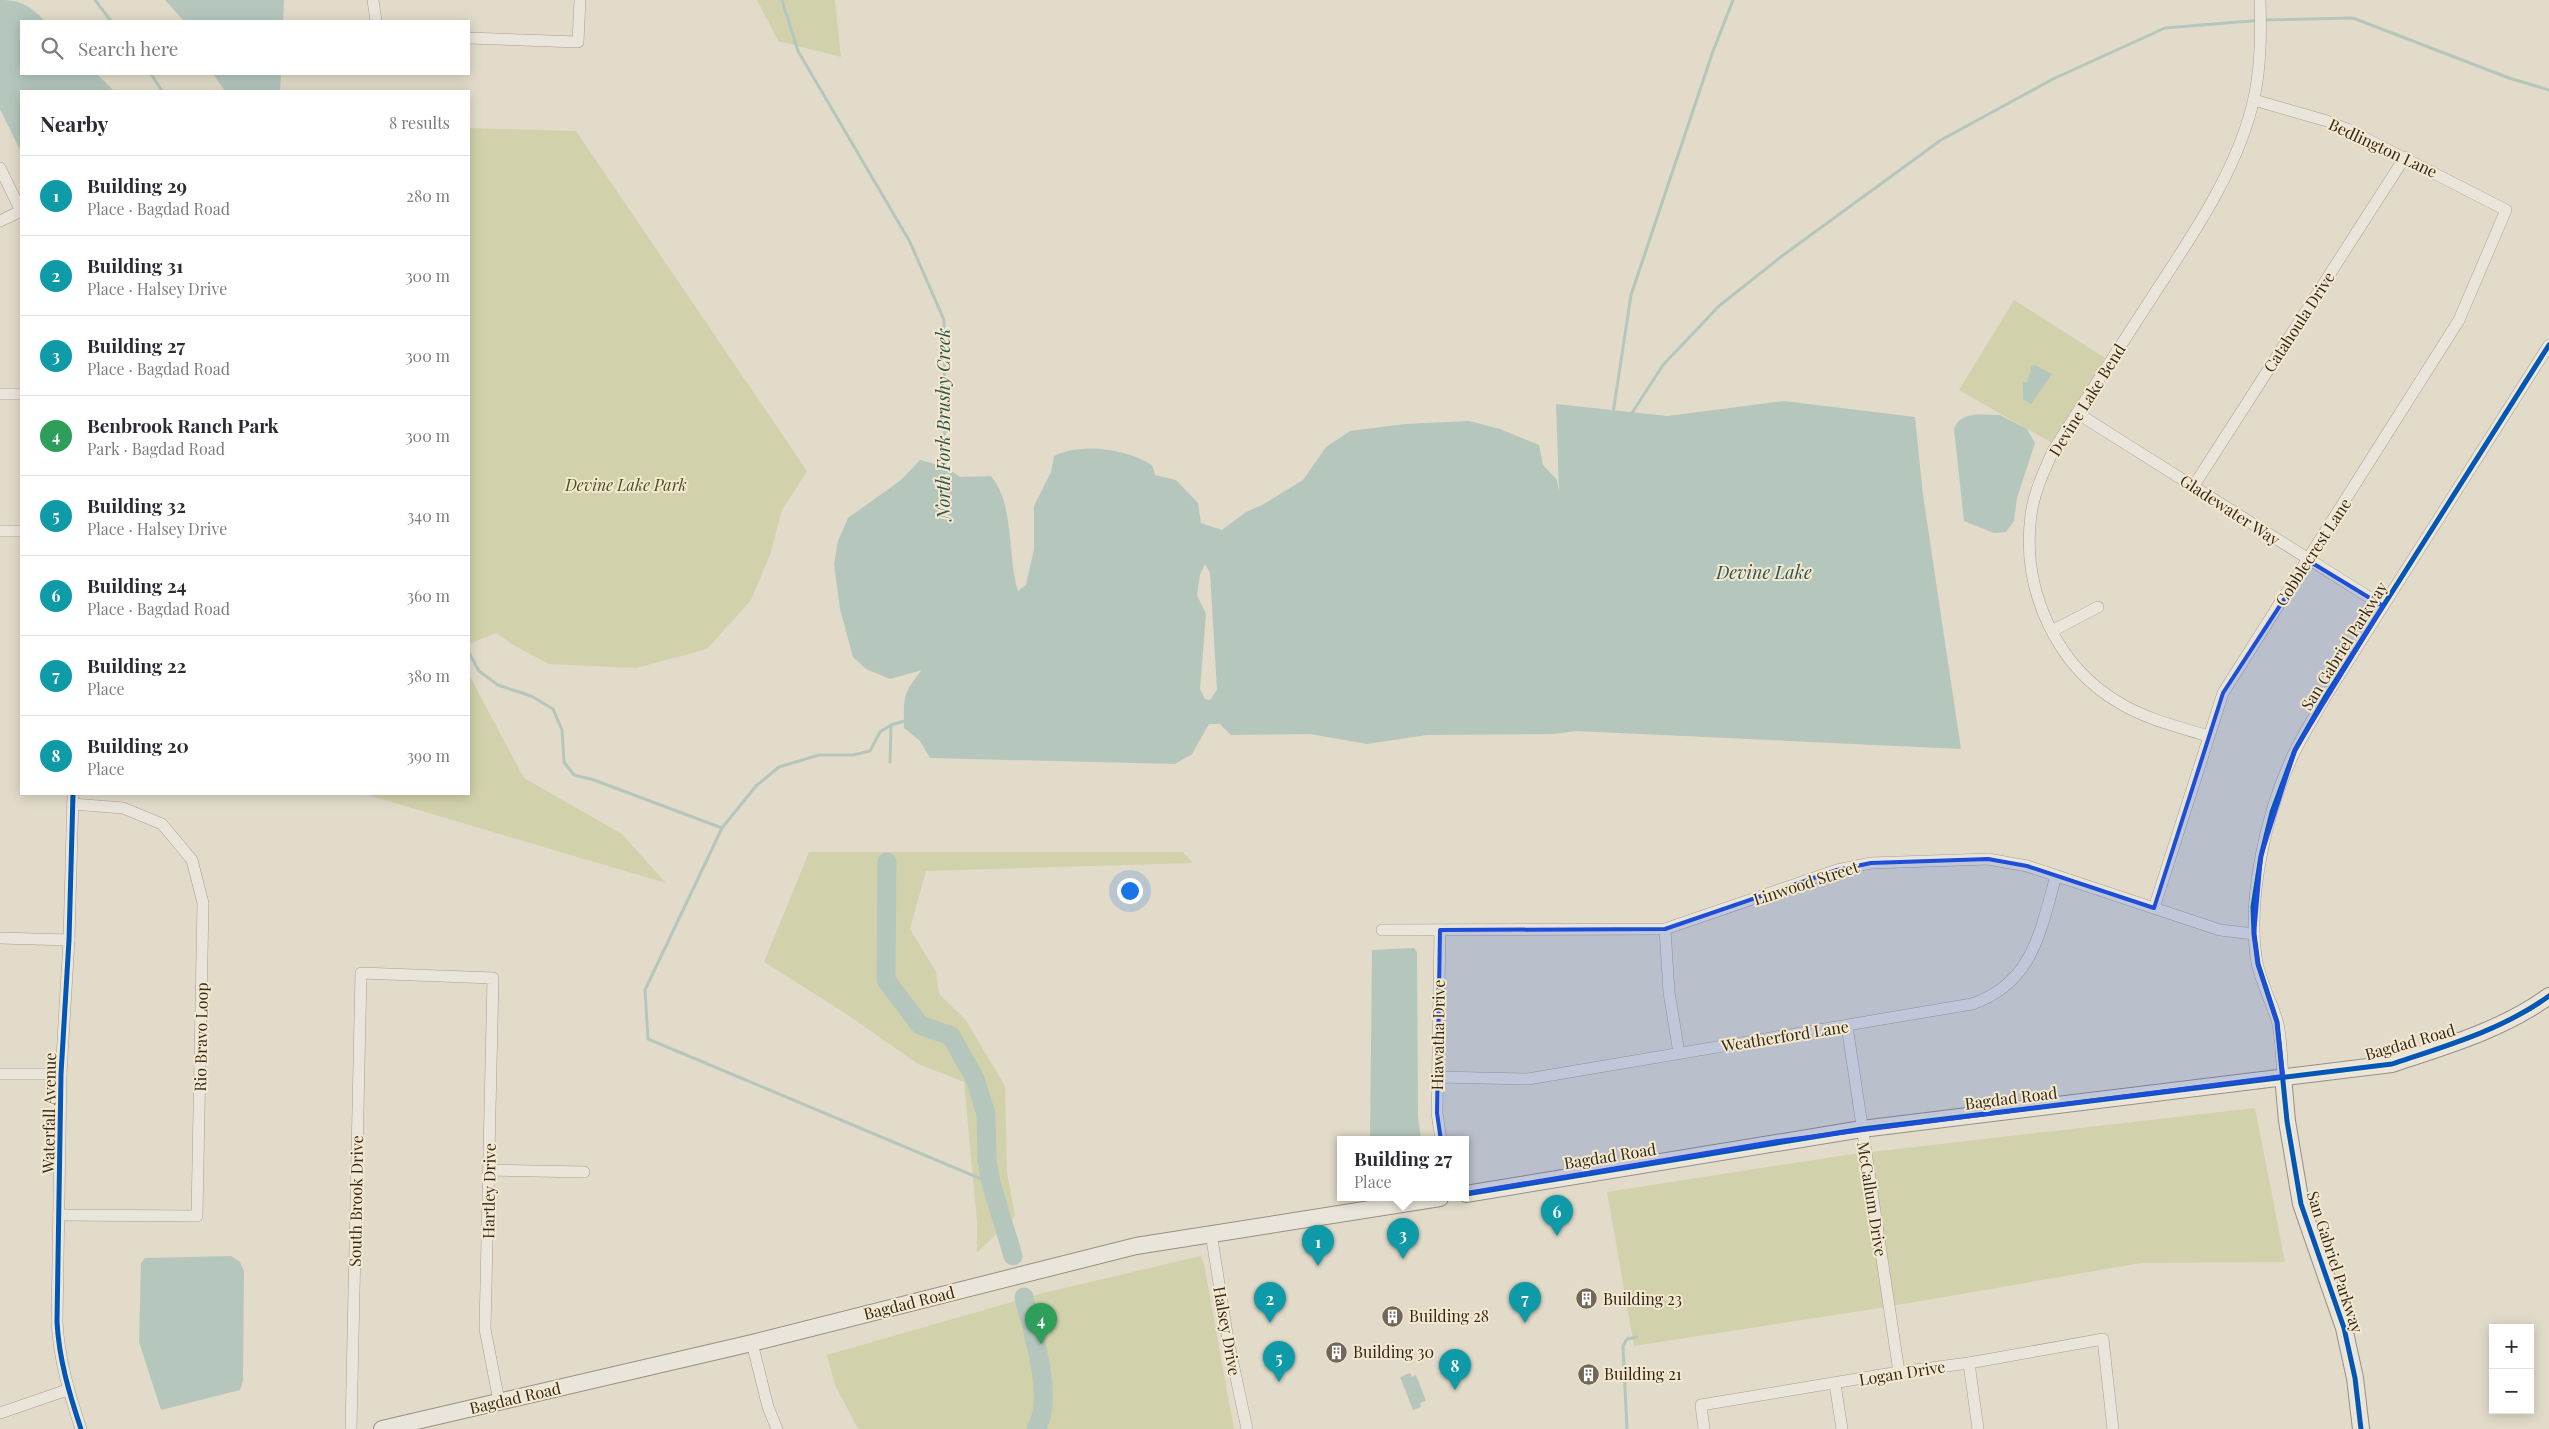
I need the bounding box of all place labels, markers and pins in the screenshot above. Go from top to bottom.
pin: 6 [1541,1195,1573,1236]
pin: 3 [1387,1218,1419,1259]
pin: 1 [1302,1225,1334,1266]
pin: 2 [1254,1282,1286,1323]
pin: 7 [1509,1282,1541,1323]
building icon: Building 23 [1575,1287,1599,1311]
place label: Building 23 [1603,1288,1682,1309]
pin: 4 [1025,1303,1057,1344]
building icon: Building 28 [1381,1304,1405,1328]
place label: Building 28 [1409,1305,1489,1326]
building icon: Building 30 [1325,1340,1349,1364]
pin: 5 [1263,1341,1295,1382]
place label: Building 30 [1353,1341,1434,1362]
pin: 8 [1439,1349,1471,1390]
building icon: Building 21 [1576,1362,1600,1386]
place label: Building 21 [1604,1363,1682,1384]

